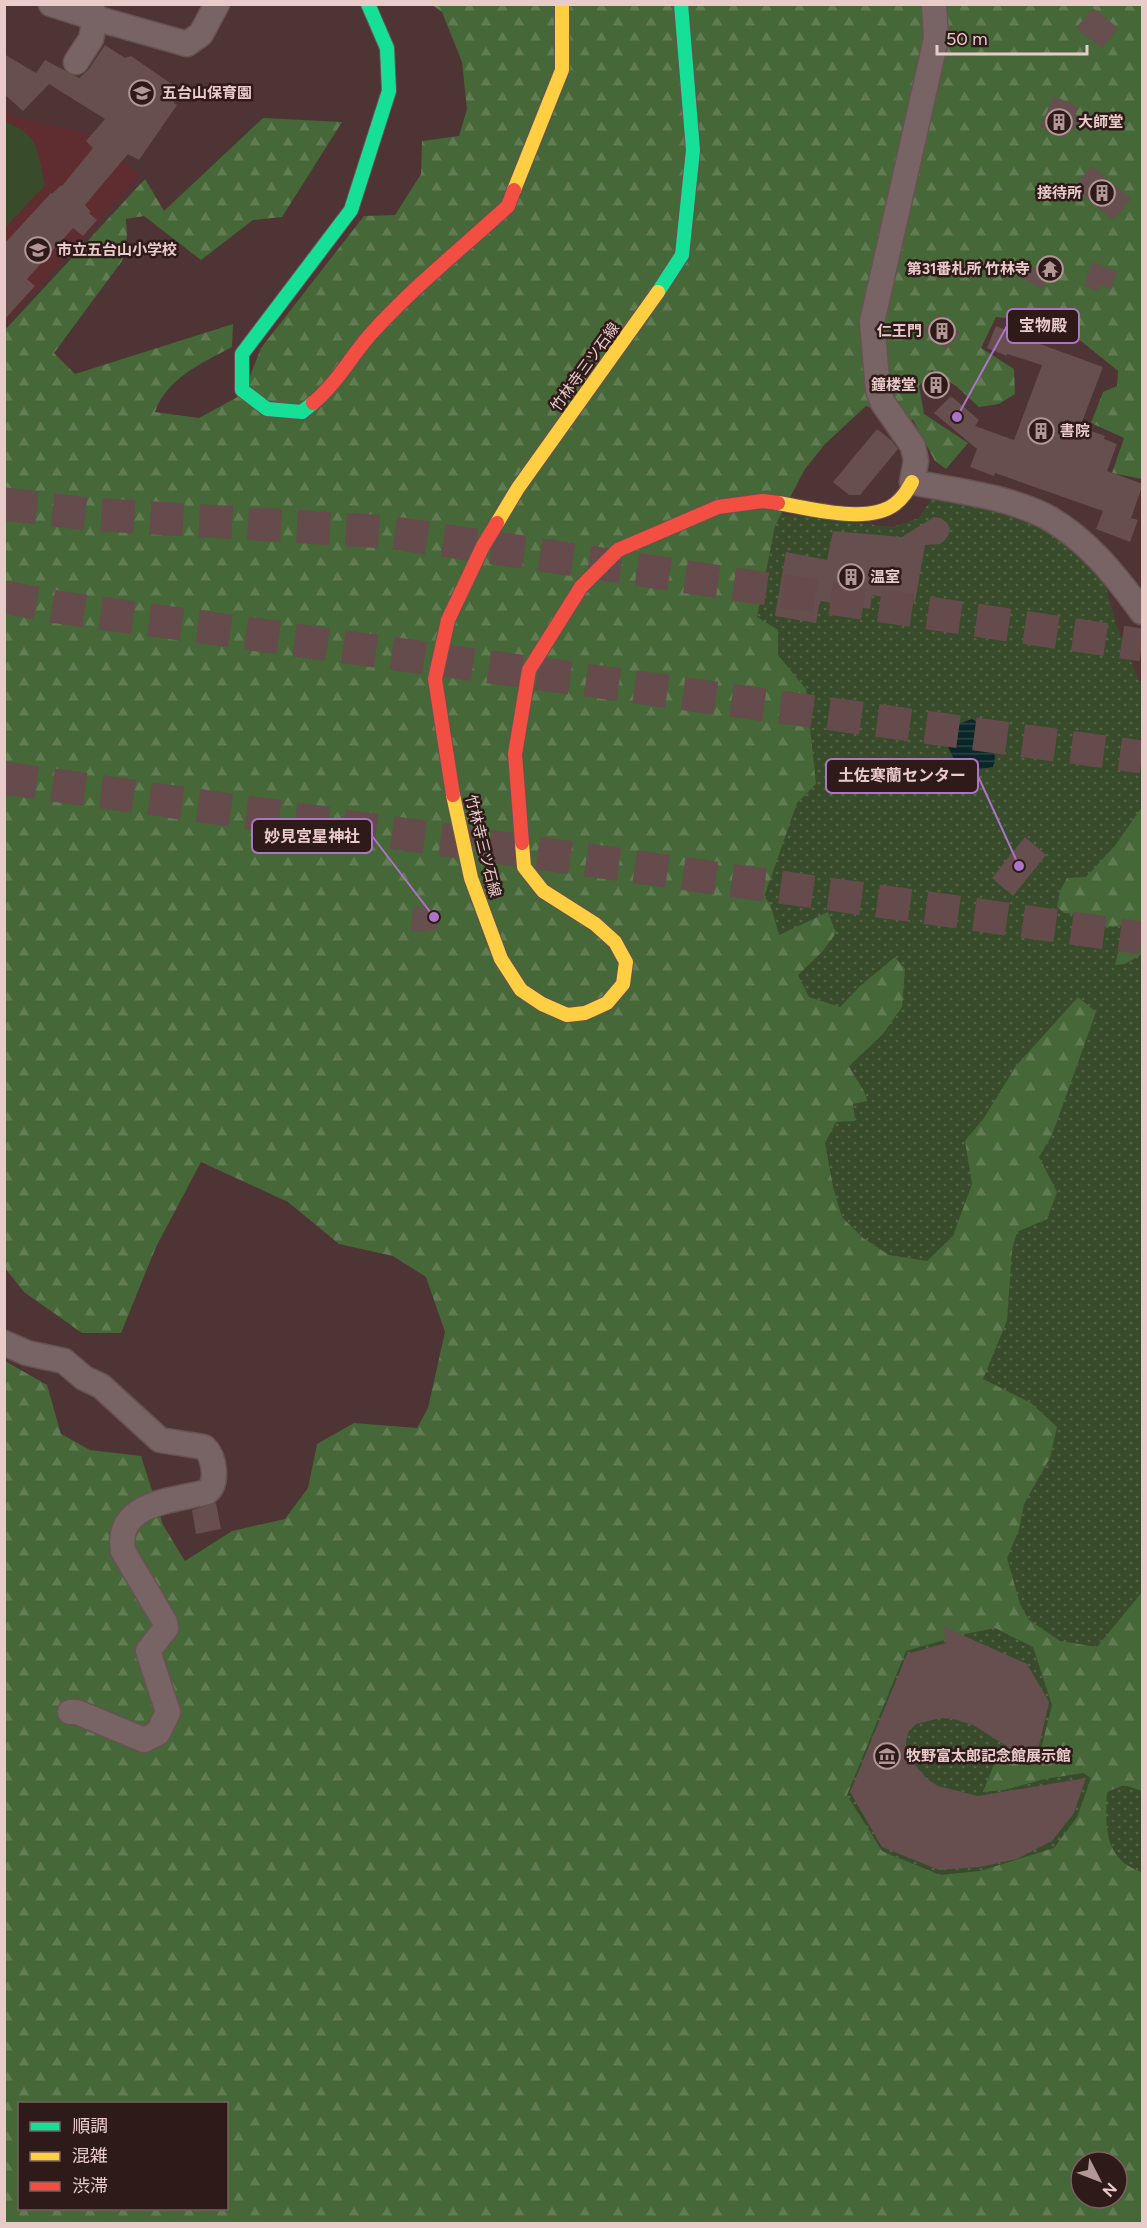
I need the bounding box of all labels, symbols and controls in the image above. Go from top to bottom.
scale bar [937,18,1087,56]
text: 50 m [946,28,988,50]
school or university icon: 五台山保育園 [127,78,157,108]
place label: 五台山保育園 [162,84,252,102]
building icon: 大師堂 [1044,107,1074,137]
place label: 大師堂 [1078,113,1123,131]
building icon: 接待所 [1087,178,1117,208]
place label: 接待所 [1037,184,1082,202]
school or university icon: 市立五台山小学校 [23,235,53,265]
place label: 市立五台山小学校 [57,241,177,259]
temple icon: 第31番札所 竹林寺 [1035,254,1065,284]
place label: 第31番札所 竹林寺 [907,260,1030,278]
callout: 宝物殿 [1007,309,1079,343]
building icon: 仁王門 [927,316,957,346]
text: 宝物殿 [1019,316,1067,335]
street label: 竹林寺三ツ石線 [547,319,623,415]
place label: 仁王門 [877,322,922,340]
building icon: 鐘楼堂 [921,370,951,400]
place label: 鐘楼堂 [871,376,916,394]
building icon: 書院 [1026,416,1056,446]
place label: 書院 [1060,422,1090,440]
building icon: 温室 [836,562,866,592]
place label: 温室 [870,568,900,586]
callout: 土佐寒蘭センター [826,759,978,793]
text: 土佐寒蘭センター [838,766,966,785]
street label: 竹林寺三ツ石線 [462,793,504,899]
callout: 妙見宮星神社 [252,819,372,853]
text: 妙見宮星神社 [264,827,360,846]
museum icon: 牧野富太郎記念館展示館 [872,1741,902,1771]
place label: 牧野富太郎記念館展示館 [906,1747,1071,1765]
legend [18,2102,228,2210]
text: 順調 [72,2115,108,2137]
text: 混雑 [72,2145,108,2167]
north arrow [1069,2150,1129,2210]
text: 渋滞 [72,2175,108,2197]
text: N [1099,2179,1121,2201]

